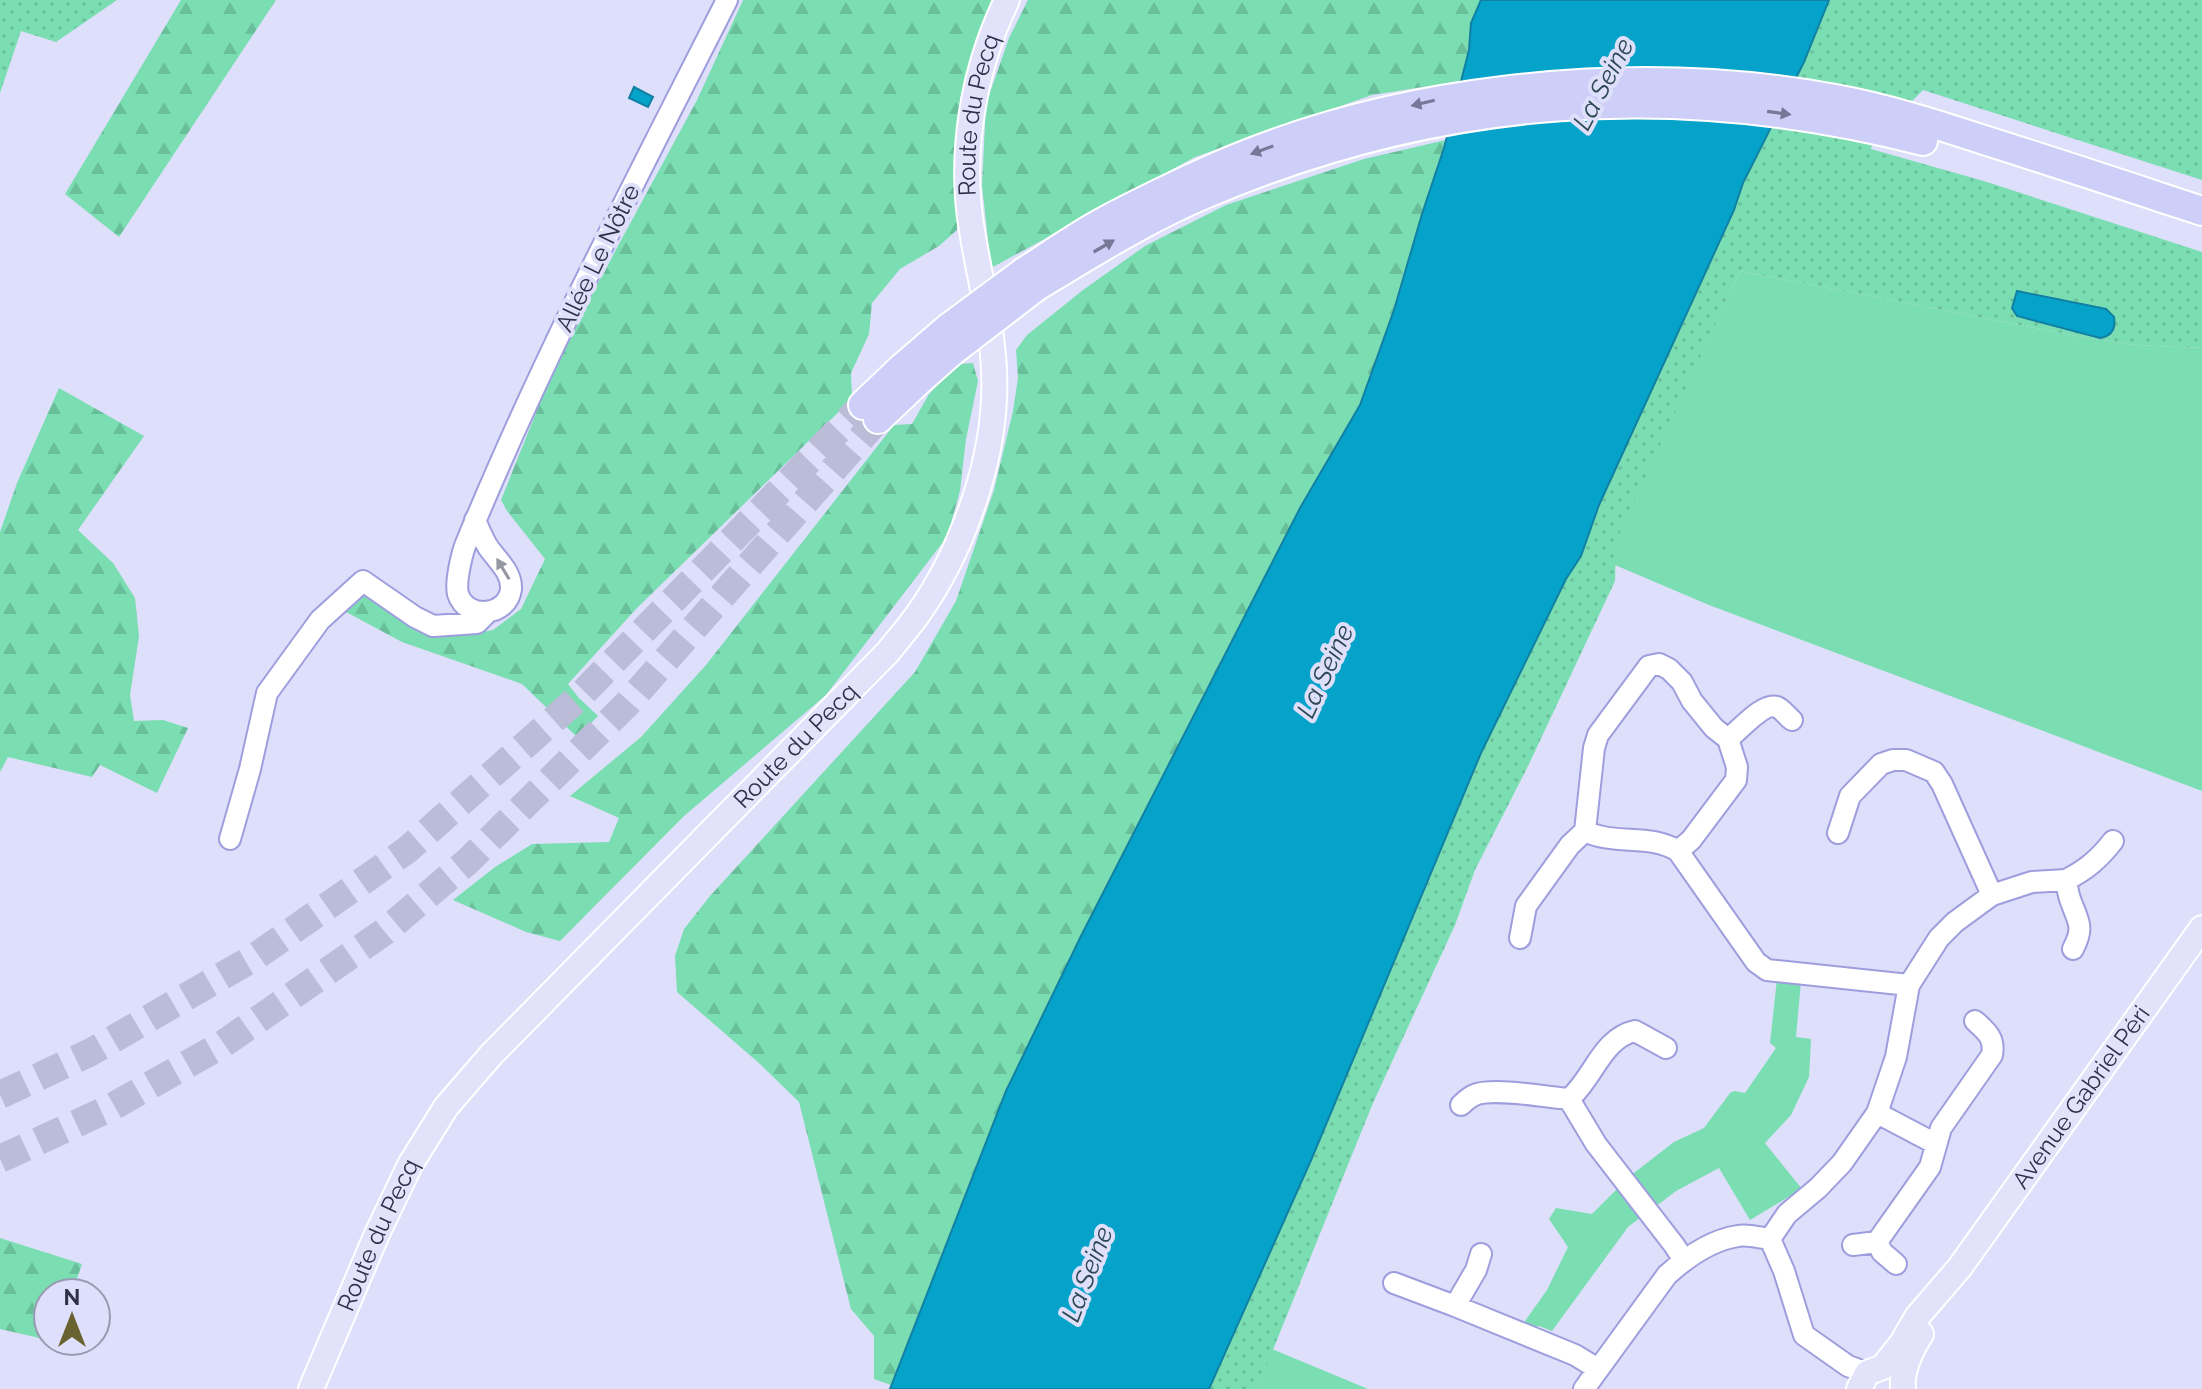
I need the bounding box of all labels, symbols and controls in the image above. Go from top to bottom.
street label: Route du Pecq [952,30,1005,197]
water label: La Seine [1567,33,1640,135]
one-way arrow [1410,98,1435,110]
one-way arrow [1767,107,1792,120]
one-way arrow [1250,144,1274,157]
street label: Allée Le Nôtre [549,179,646,336]
one-way arrow [1093,239,1115,253]
one-way arrow [496,558,510,580]
water label: La Seine [1290,620,1360,722]
street label: Route du Pecq [727,677,863,814]
street label: Avenue Gabriel Péri [2006,1000,2156,1194]
street label: Route du Pecq [331,1154,425,1315]
water label: La Seine [1055,1222,1119,1326]
north arrow [32,1277,112,1357]
text: N [64,1284,80,1310]

